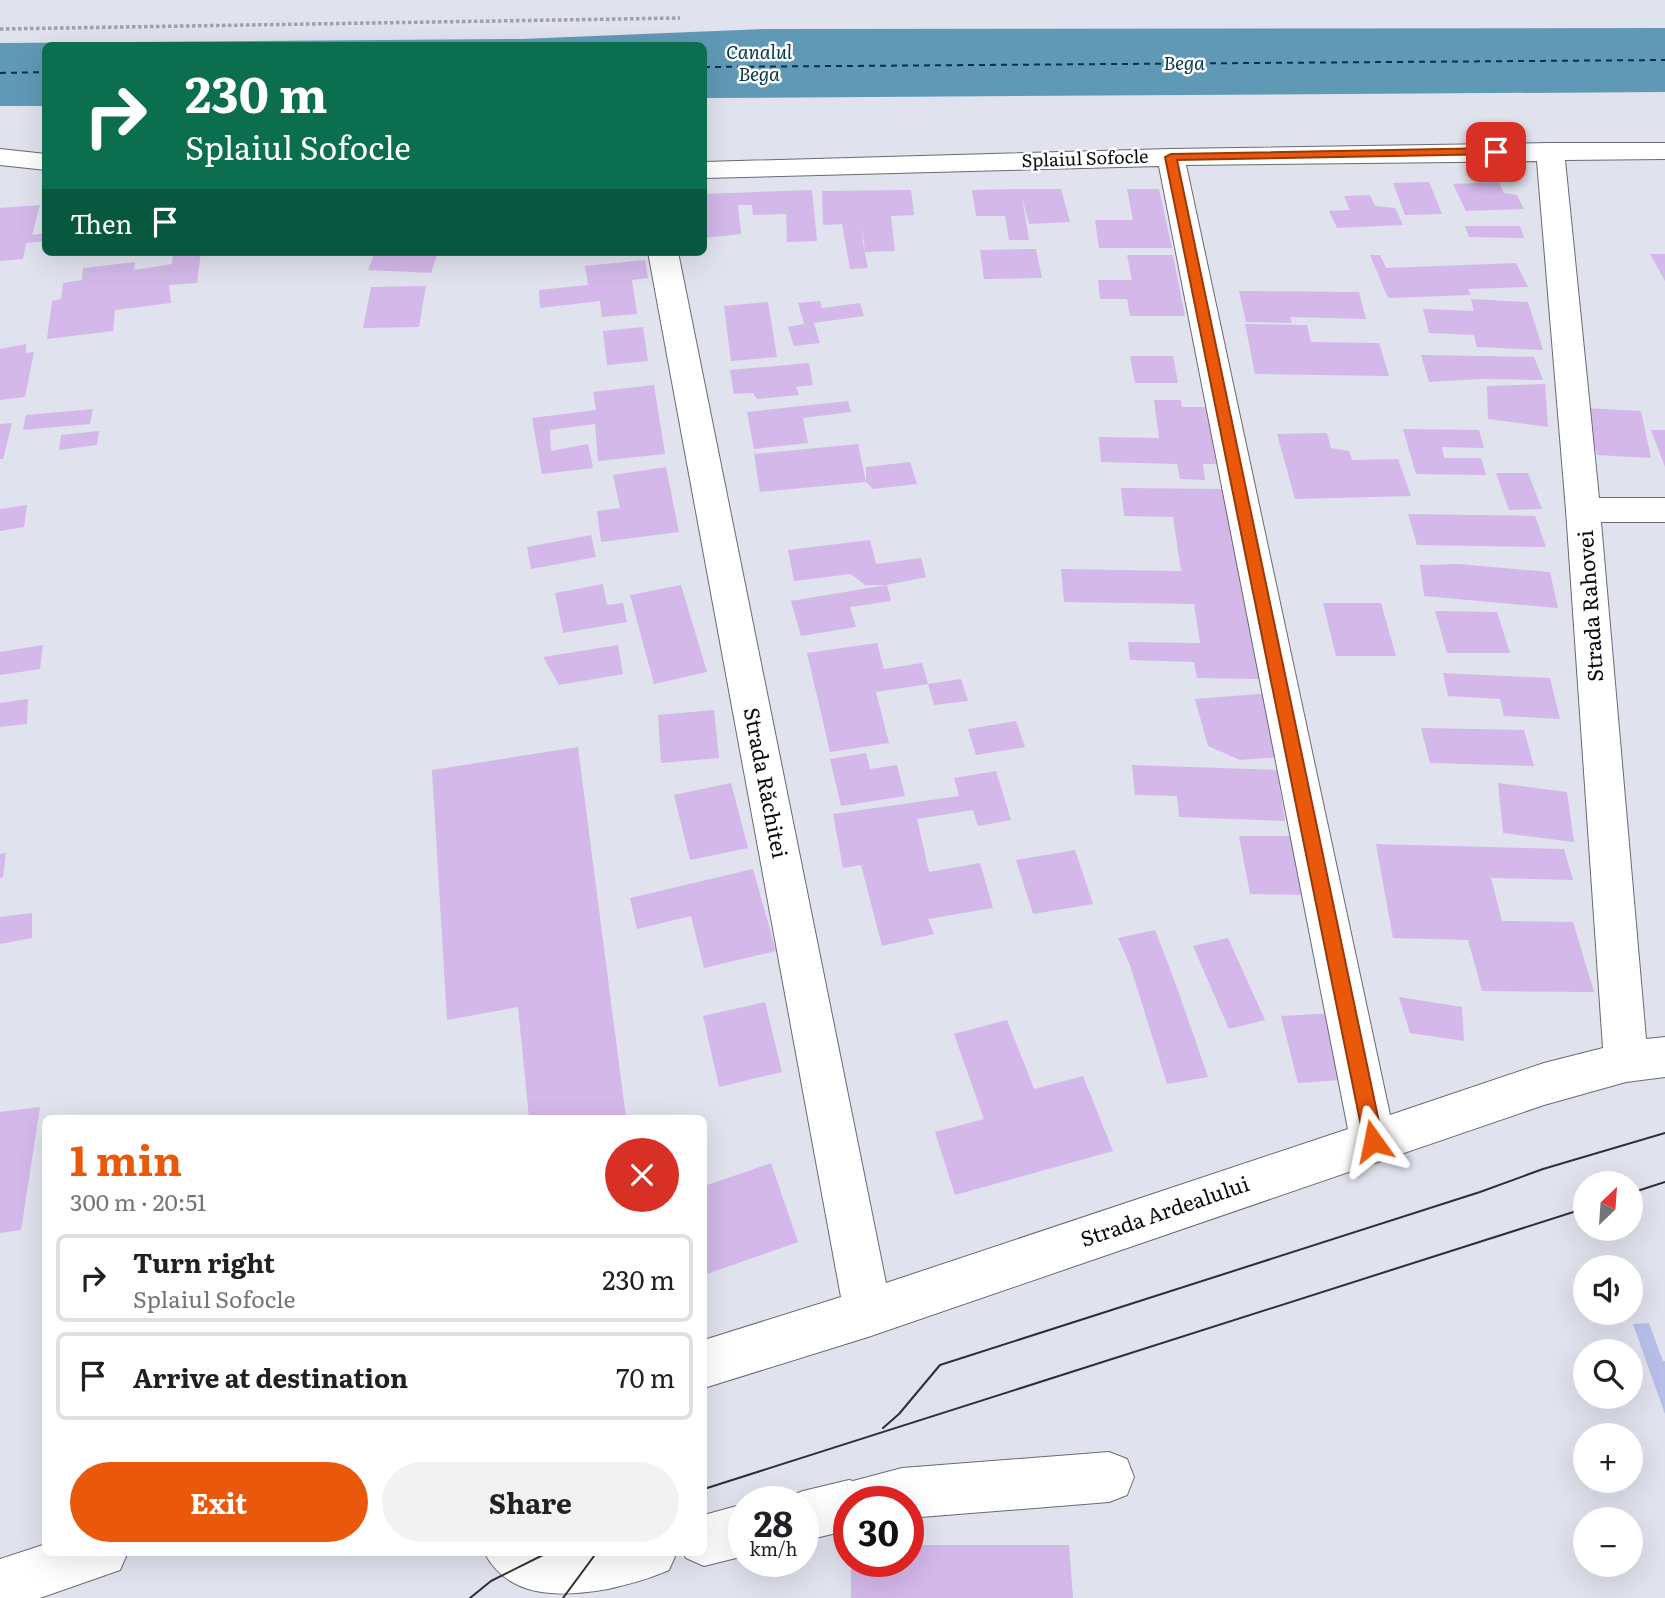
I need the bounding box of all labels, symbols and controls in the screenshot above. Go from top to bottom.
water label: Canalul Bega [726,37,793,87]
water label: Bega [1163,48,1205,76]
text: 230 m [185,55,328,128]
icon: right [70,70,161,161]
text: Splaiul Sofocle [185,122,411,170]
pin [1466,122,1526,182]
icon: arrive [1477,133,1515,171]
street label: Splaiul Sofocle [1021,142,1149,173]
text: Then [70,203,132,242]
icon: arrive [146,203,184,241]
street label: Strada Rahovei [1568,529,1609,683]
street label: Strada Răchitei [738,705,797,861]
position arrow [1336,1104,1410,1178]
text: 1 min [70,1127,182,1189]
button: close [605,1138,679,1212]
street label: Strada Ardealului [1076,1166,1253,1253]
north arrow [1573,1171,1643,1241]
map controls [1573,1171,1643,1577]
text: 300 m · 20:51 [70,1184,206,1218]
text: Turn right [133,1242,275,1281]
button: sound [1573,1255,1643,1325]
icon: right [74,1259,112,1297]
text: 230 m [602,1259,675,1298]
text: Splaiul Sofocle [133,1281,295,1315]
button: search [1573,1339,1643,1409]
icon: arrive [74,1357,112,1395]
text: Arrive at destination [133,1357,408,1396]
text: 70 m [616,1357,675,1396]
button: + [1573,1423,1643,1493]
button: Exit [70,1462,368,1542]
button: Share [382,1462,679,1542]
speed limit sign: 30 [833,1486,924,1577]
text: 28 [754,1496,793,1548]
button: − [1573,1507,1643,1577]
text: km/h [750,1535,797,1562]

